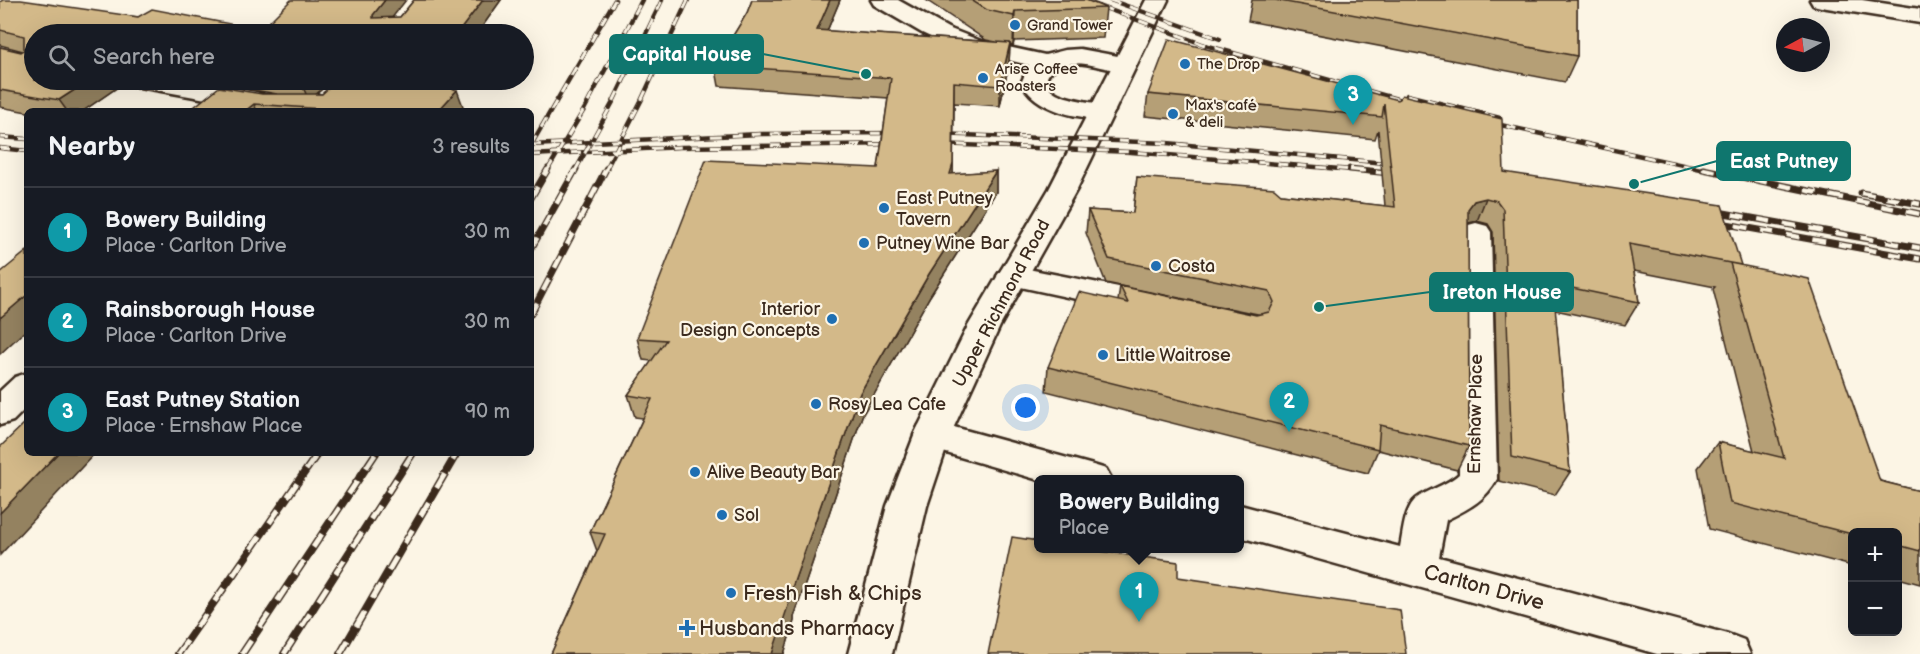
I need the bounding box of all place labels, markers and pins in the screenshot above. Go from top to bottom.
place label: Grand Tower [1027,16,1113,35]
marker: Grand Tower [1008,18,1022,32]
callout: Capital House [610,35,763,73]
place label: The Drop [1197,55,1260,74]
marker: The Drop [1178,57,1192,71]
place label: Arise Coffee Roasters [995,60,1078,96]
marker: Arise Coffee Roasters [976,71,990,85]
pin: 3 [1334,76,1372,125]
place label: Max's café & deli [1185,96,1257,132]
marker: Max's café & deli [1166,107,1180,121]
callout: East Putney [1717,142,1850,180]
place label: East Putney Tavern [896,188,994,230]
marker: East Putney Tavern [877,201,891,215]
place label: Putney Wine Bar [876,233,1010,254]
marker: Putney Wine Bar [857,236,871,250]
place label: Costa [1168,256,1215,277]
marker: Costa [1149,259,1163,273]
callout: Ireton House [1430,273,1573,311]
place label: Interior Design Concepts [680,299,820,341]
marker: Interior Design Concepts [825,312,839,326]
place label: Little Waitrose [1115,345,1231,366]
marker: Little Waitrose [1096,348,1110,362]
pin: 2 [1270,382,1308,432]
place label: Rosy Lea Cafe [828,394,946,415]
marker: Rosy Lea Cafe [809,397,823,411]
place label: Alive Beauty Bar [707,462,840,483]
marker: Alive Beauty Bar [688,465,702,479]
place label: Sol [734,505,759,526]
marker: Sol [715,508,729,522]
pin: 1 [1120,572,1158,622]
place label: Fresh Fish & Chips [743,581,922,606]
marker: Fresh Fish & Chips [724,586,738,600]
place label: Husbands Pharmacy [699,616,895,641]
marker: Husbands Pharmacy [680,621,694,635]

